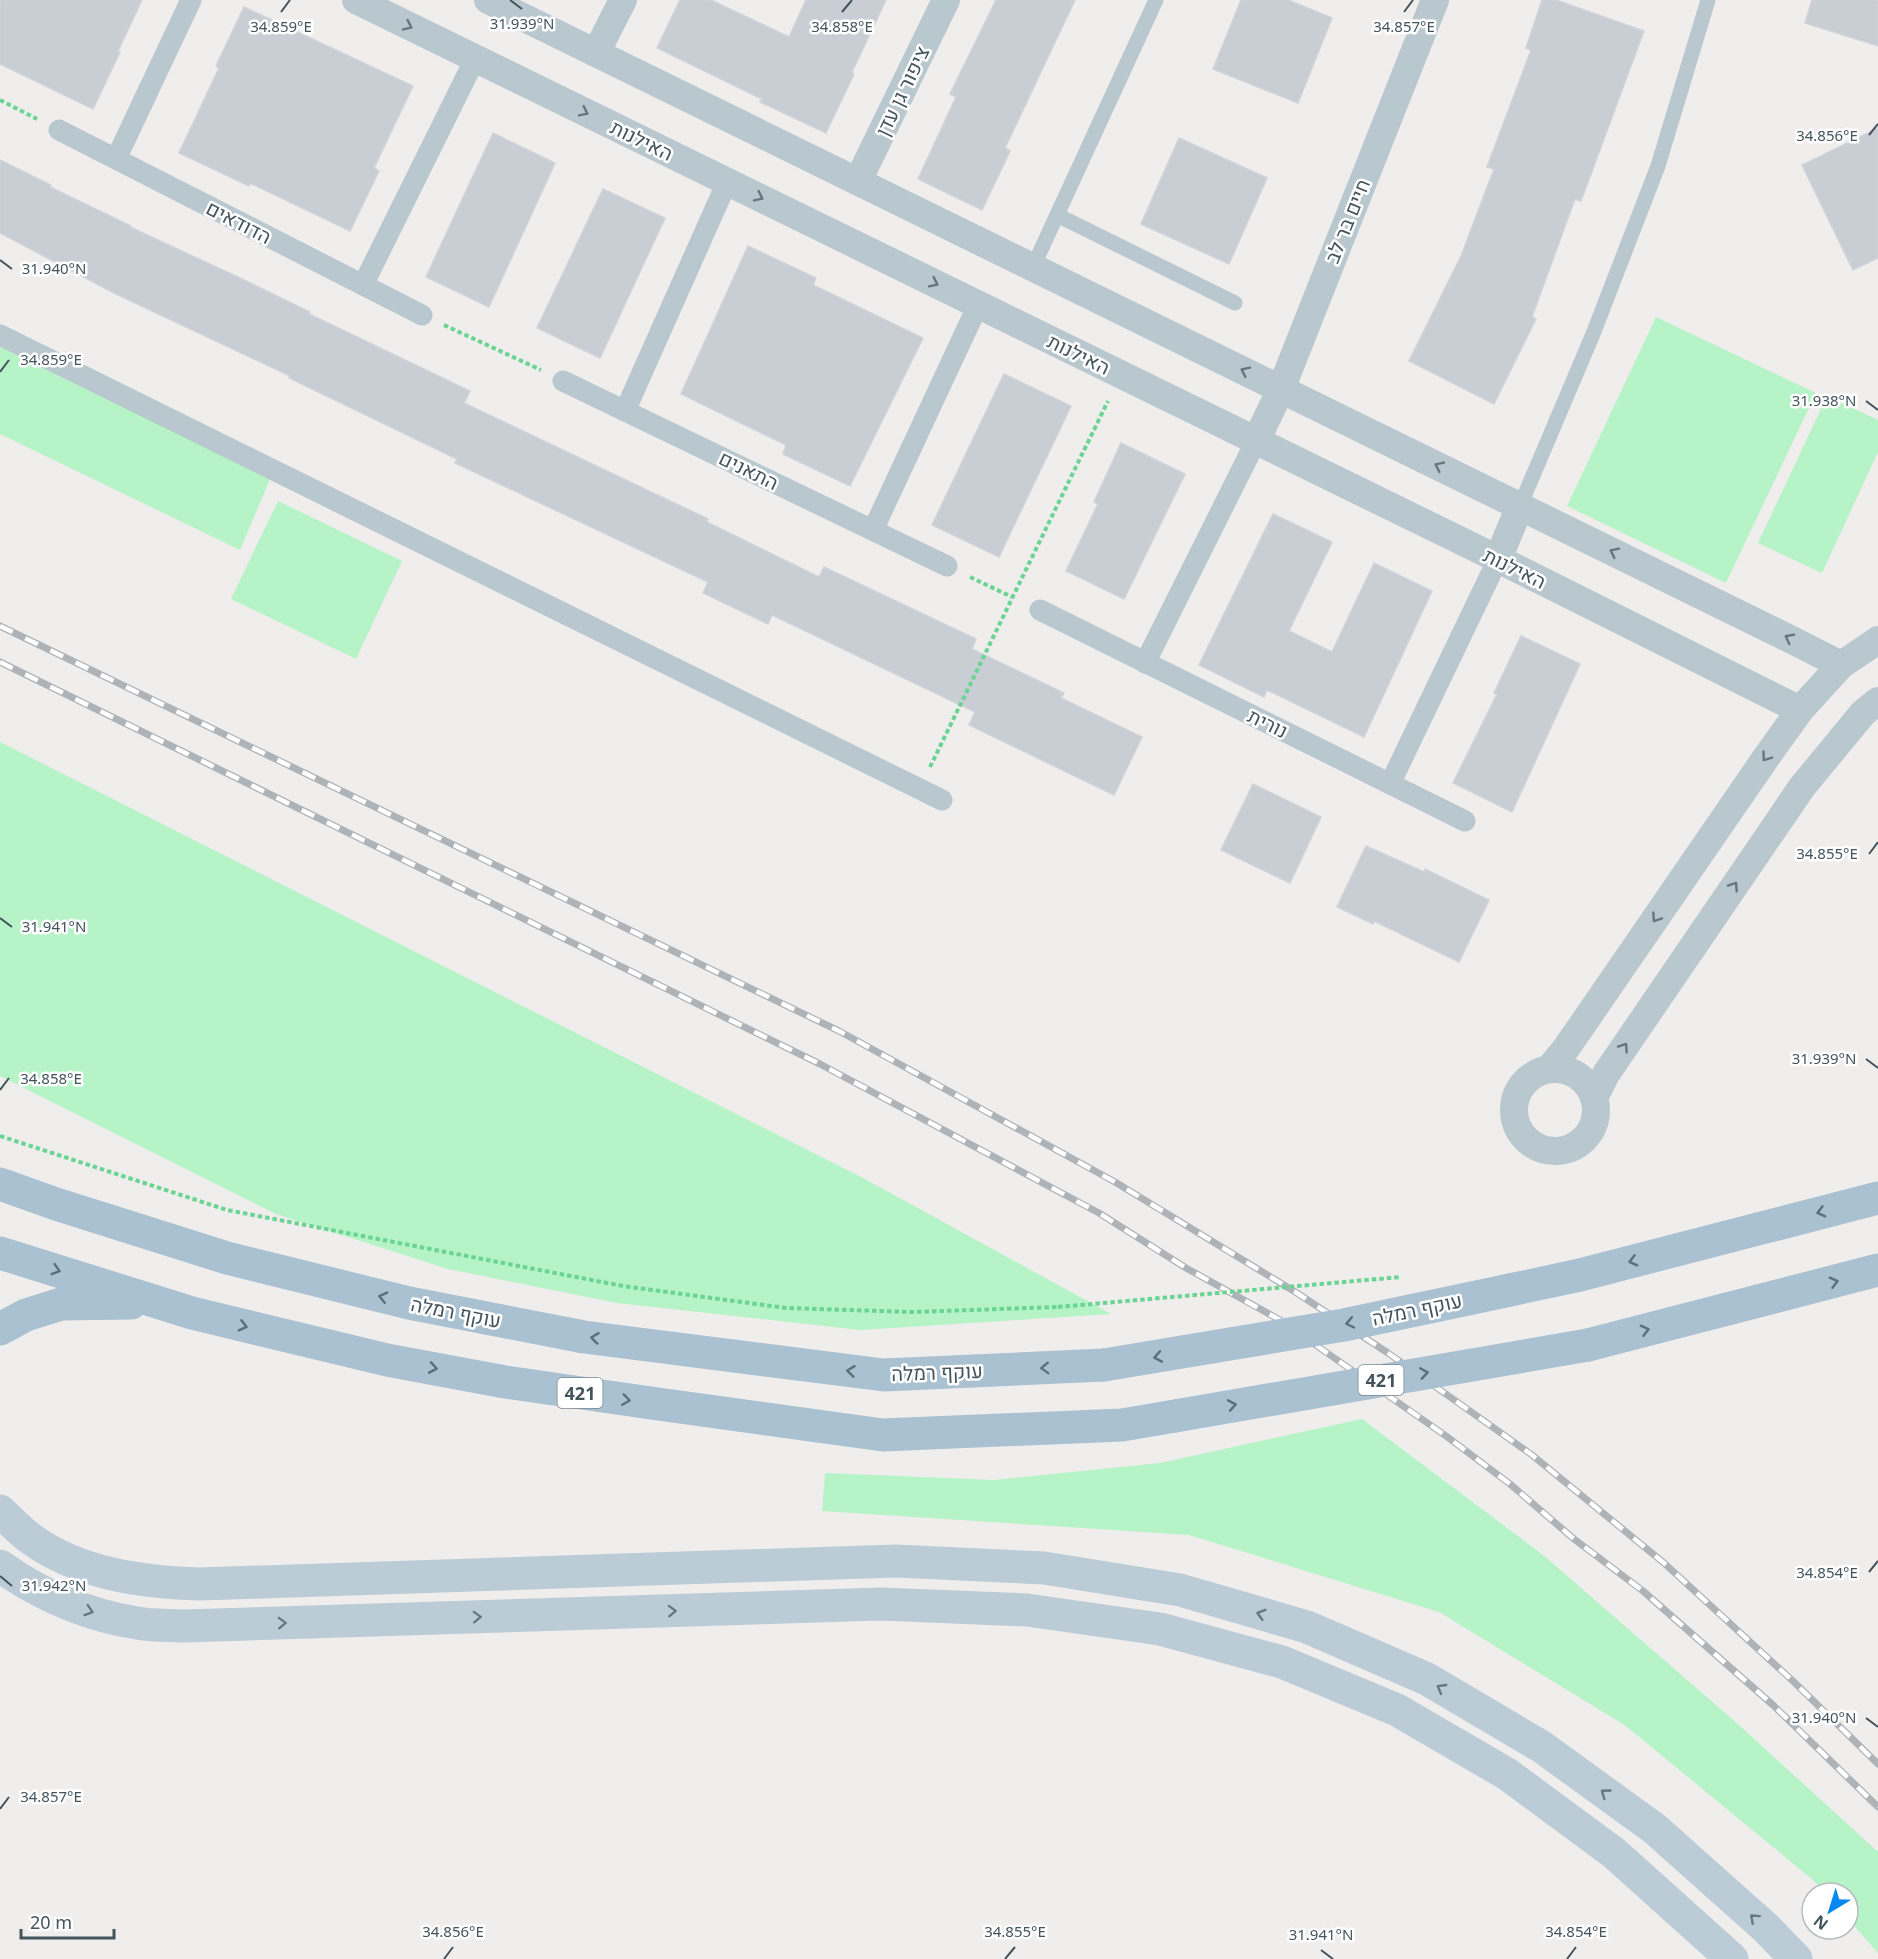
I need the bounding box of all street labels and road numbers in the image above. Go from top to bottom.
street label: ציפור גן עדן [869,42,935,140]
street label: האילנות [606,113,678,167]
street label: חיים בר לב [1318,175,1376,267]
street label: הדודאים [202,194,276,250]
street label: האילנות [1043,327,1115,381]
street label: התאנים [715,444,783,496]
street label: האילנות [1479,541,1551,595]
street label: נורית [1243,702,1293,744]
street label: עוקף רמלה [1369,1286,1465,1332]
street label: עוקף רמלה [409,1290,503,1334]
street label: עוקף רמלה [891,1357,983,1387]
road number: 421 [1358,1365,1404,1395]
road number: 421 [558,1378,602,1408]

